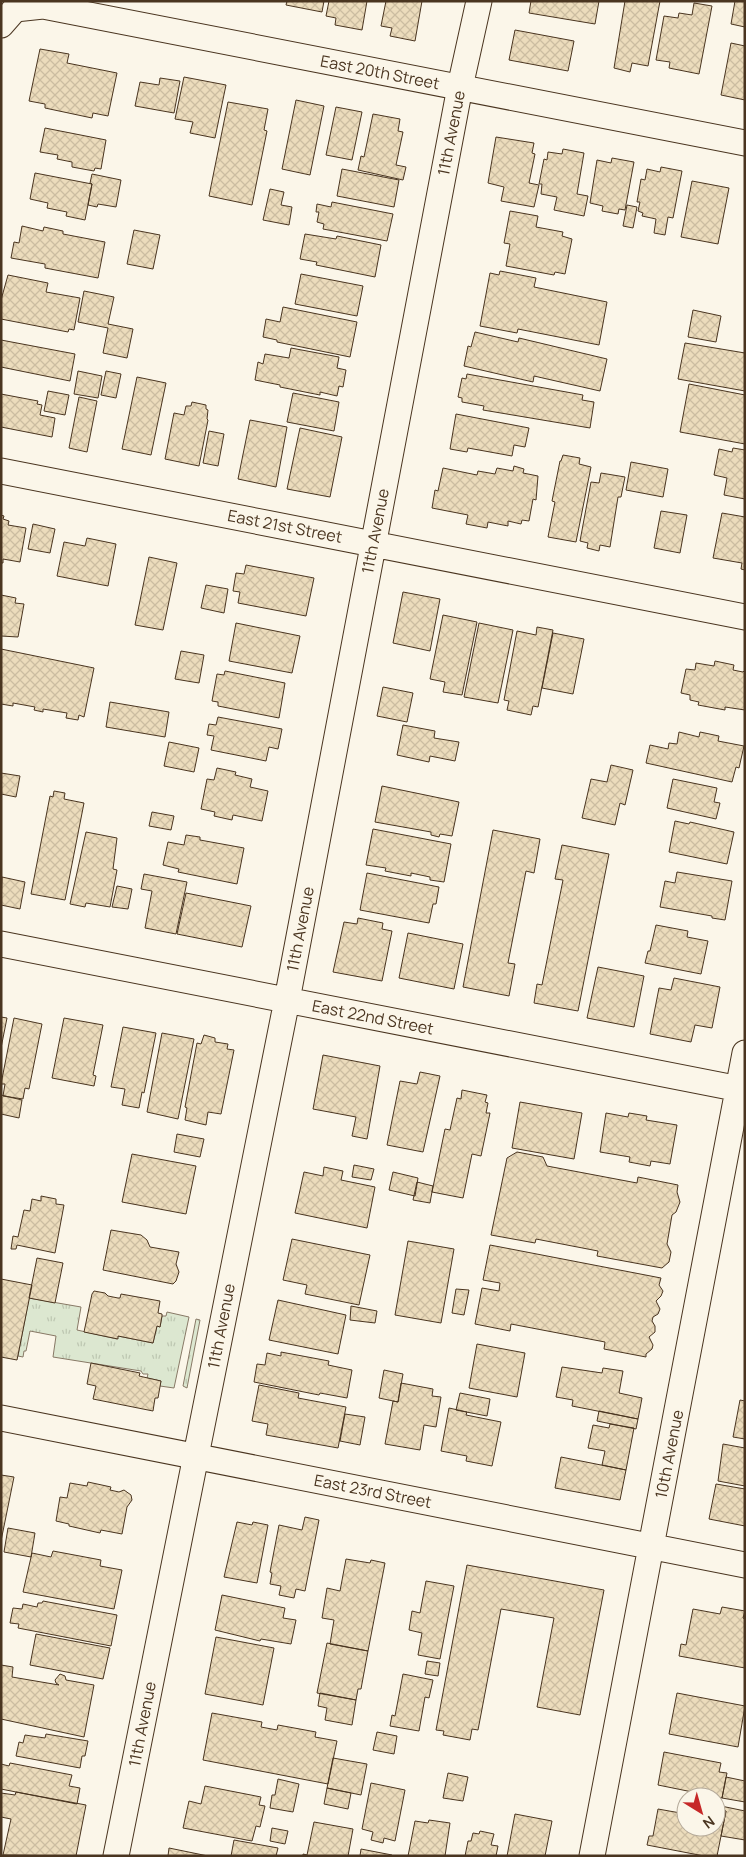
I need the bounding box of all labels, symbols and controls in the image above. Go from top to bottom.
street label: East 20th Street [319,50,441,94]
street label: 11th Avenue [432,89,470,177]
street label: 11th Avenue [356,487,394,575]
street label: East 21st Street [226,504,344,548]
street label: 11th Avenue [281,885,319,973]
street label: East 22nd Street [310,994,436,1040]
street label: 11th Avenue [202,1282,240,1370]
street label: 10th Avenue [650,1408,688,1500]
street label: East 23rd Street [312,1469,434,1513]
street label: 11th Avenue [123,1680,161,1768]
north arrow [676,1787,726,1837]
text: N [699,1812,719,1833]

